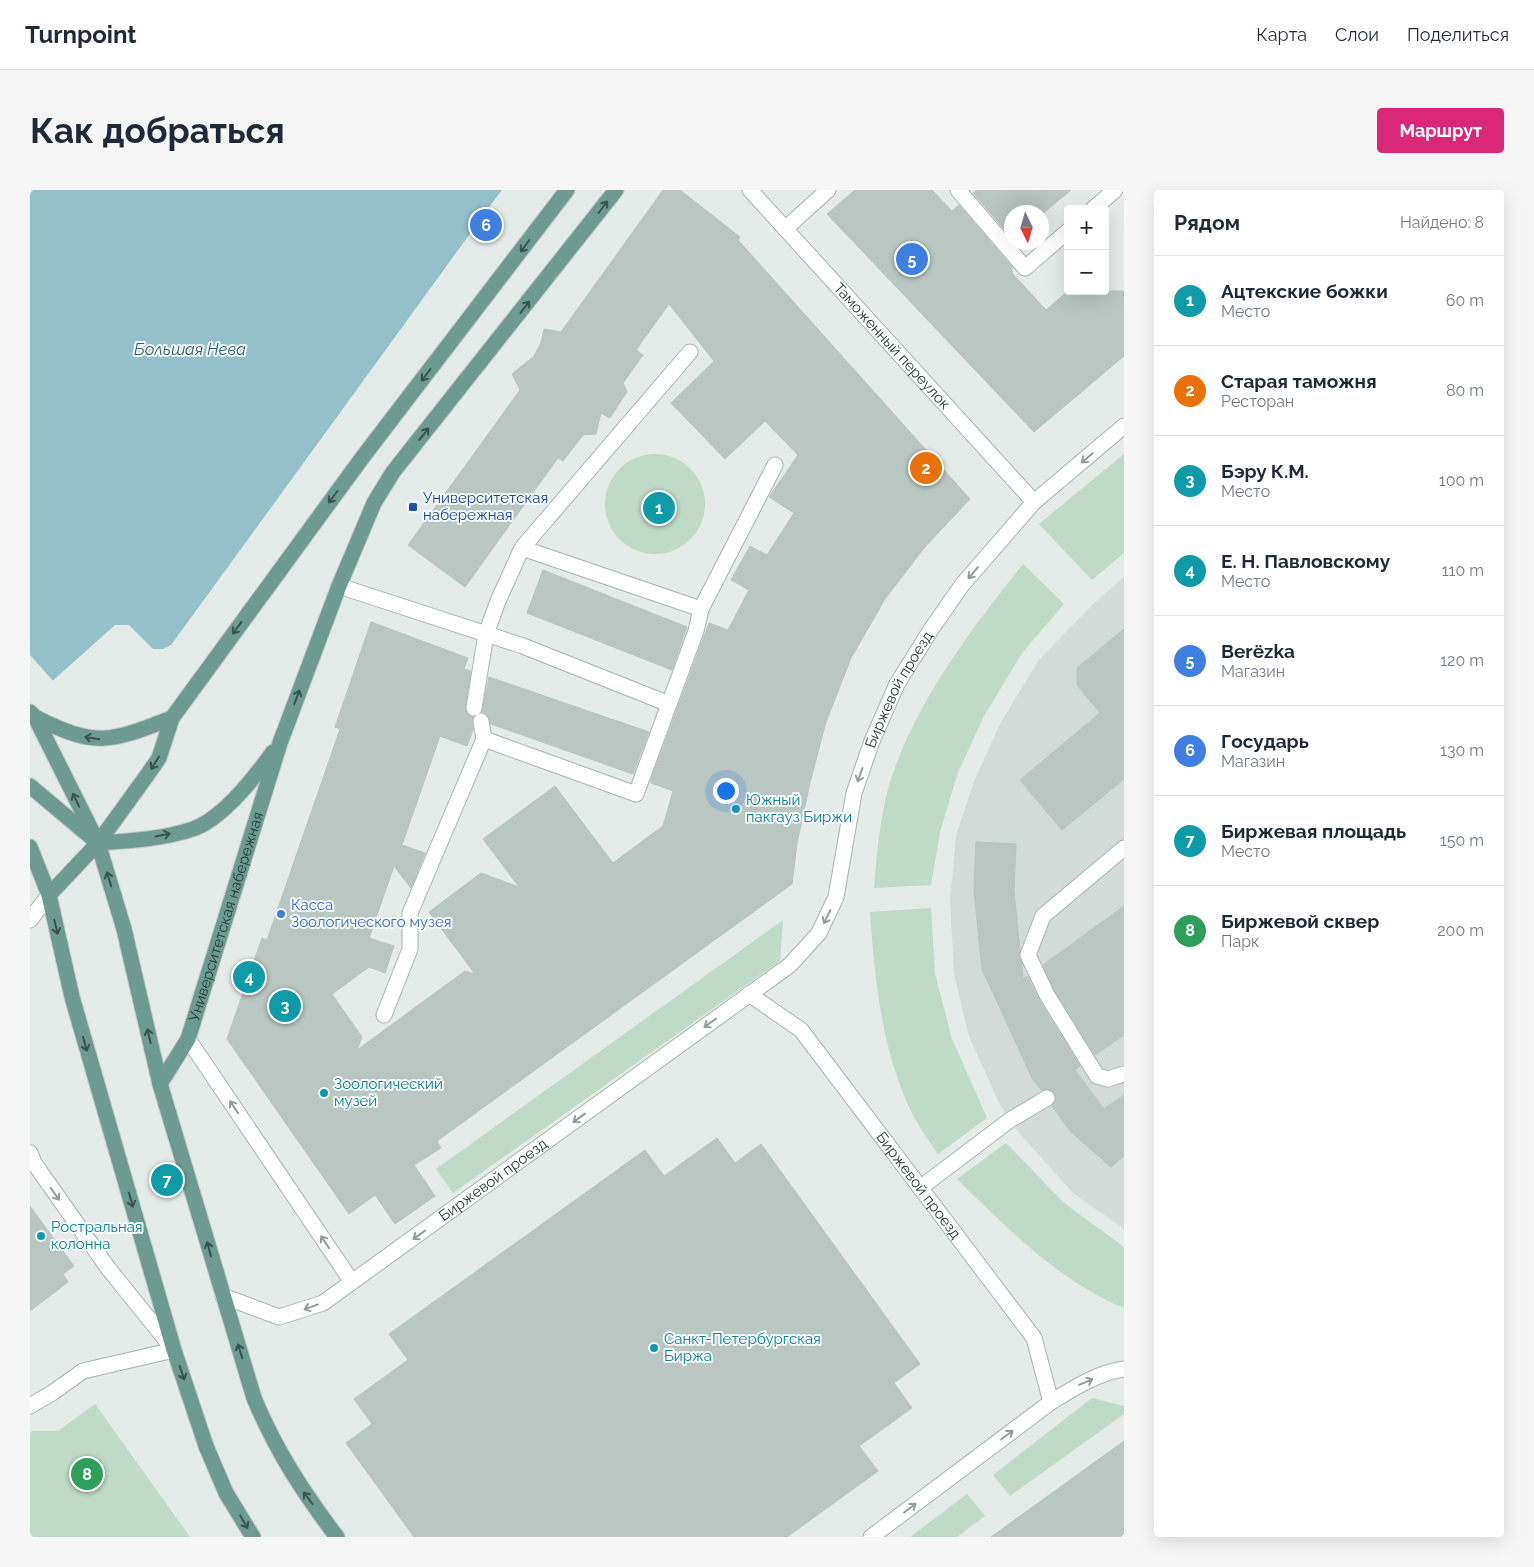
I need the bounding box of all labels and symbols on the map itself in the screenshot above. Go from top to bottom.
one-way arrow [598,200,608,214]
north arrow [1004,205,1049,250]
pin: 6 [470,206,502,244]
one-way arrow [519,239,530,252]
pin: 5 [896,240,928,278]
street label: Таможенный переулок [830,279,954,413]
one-way arrow [519,301,530,314]
water label: Большая Нева [134,340,246,359]
one-way arrow [421,368,431,382]
one-way arrow [418,428,429,441]
pin: 2 [910,449,942,487]
one-way arrow [1080,452,1093,464]
place label: Университетская набережная [423,489,548,524]
pin: 1 [643,489,675,527]
one-way arrow [328,490,339,503]
marker: Университетская набережная [407,501,419,513]
one-way arrow [967,566,978,579]
one-way arrow [232,621,242,635]
street label: Биржевой проезд [861,628,937,750]
one-way arrow [293,690,302,706]
one-way arrow [85,733,101,743]
one-way arrow [150,756,160,770]
one-way arrow [855,766,864,782]
your location [713,778,739,804]
place label: Южный пакгауз Биржи [746,791,852,826]
one-way arrow [71,792,81,807]
marker: Южный пакгауз Биржи [730,803,742,815]
street label: Университетская набережная [185,810,267,1024]
one-way arrow [155,830,171,839]
one-way arrow [103,871,113,887]
place label: Касса Зоологического музея [291,896,452,931]
marker: Касса Зоологического музея [275,908,287,920]
one-way arrow [822,909,831,924]
one-way arrow [52,918,61,934]
pin: 4 [233,958,265,996]
pin: 3 [269,987,301,1025]
one-way arrow [703,1018,717,1028]
one-way arrow [144,1029,153,1045]
one-way arrow [81,1035,91,1051]
place label: Зоологический музей [334,1075,443,1110]
marker: Зоологический музей [318,1087,330,1099]
one-way arrow [228,1101,238,1115]
one-way arrow [573,1113,586,1124]
street label: Биржевой проезд [872,1128,965,1243]
street label: Биржевой проезд [435,1134,551,1225]
pin: 7 [151,1161,183,1199]
one-way arrow [50,1187,61,1200]
one-way arrow [126,1192,136,1208]
place label: Ростральная колонна [51,1218,143,1253]
one-way arrow [413,1229,426,1240]
marker: Ростральная колонна [35,1230,47,1242]
one-way arrow [320,1235,330,1249]
one-way arrow [204,1241,214,1257]
one-way arrow [303,1303,319,1312]
place label: Санкт-Петербургская Биржа [664,1330,821,1365]
marker: Санкт-Петербургская Биржа [648,1342,660,1354]
one-way arrow [235,1344,244,1360]
one-way arrow [177,1364,187,1380]
one-way arrow [1078,1376,1093,1386]
one-way arrow [1000,1430,1014,1440]
pin: 8 [71,1455,103,1493]
one-way arrow [302,1492,313,1505]
one-way arrow [903,1502,916,1513]
one-way arrow [239,1515,249,1529]

